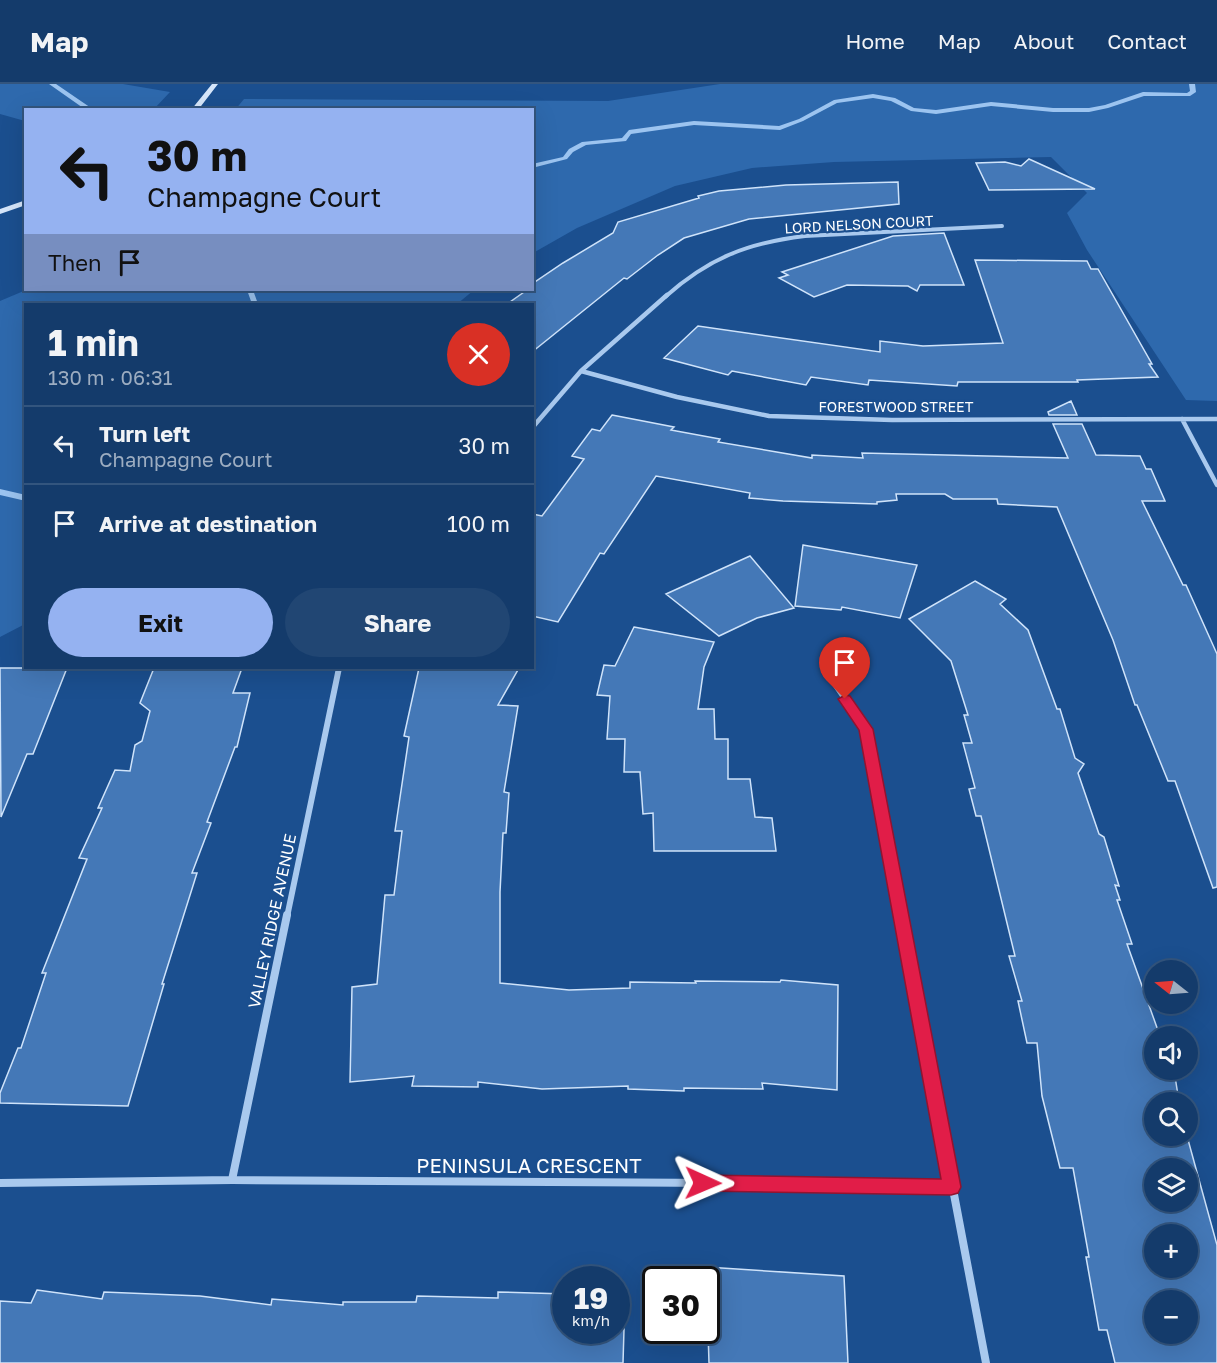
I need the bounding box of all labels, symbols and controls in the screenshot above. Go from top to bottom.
text: Map [30,25,88,58]
text: Home [845,28,905,54]
text: Map [938,28,981,54]
text: About [1014,28,1074,54]
text: Contact [1107,28,1187,54]
text: 30 m [147,130,247,180]
icon: left [48,132,126,210]
text: Champagne Court [147,181,381,213]
street label: LORD NELSON COURT [784,212,934,236]
icon: arrive [113,246,146,279]
text: Then [48,249,101,276]
text: 1 min [48,321,139,364]
button: close [447,323,510,386]
text: 130 m · 06:31 [48,365,172,389]
street label: FORESTWOOD STREET [819,398,974,415]
text: Turn left [99,420,190,447]
icon: left [48,429,81,462]
text: 30 m [459,432,510,459]
text: Champagne Court [99,447,273,471]
icon: arrive [48,507,81,540]
text: Arrive at destination [99,510,317,537]
text: 100 m [447,510,510,537]
button: Exit [48,588,273,657]
button: Share [285,588,510,657]
pin [819,637,870,699]
icon: arrive [828,646,861,679]
street label: VALLEY RIDGE AVENUE [244,832,300,1010]
north arrow [1144,960,1198,1014]
map controls [1144,960,1198,1344]
button: sound [1144,1026,1198,1080]
button: search [1144,1092,1198,1146]
position arrow [671,1151,735,1215]
street label: PENINSULA CRESCENT [416,1153,642,1177]
button: layers [1144,1158,1198,1212]
button: + [1144,1224,1198,1278]
speed limit sign: 30 [642,1266,720,1344]
text: 19 [574,1280,608,1316]
button: − [1144,1290,1198,1344]
text: km/h [572,1311,610,1329]

